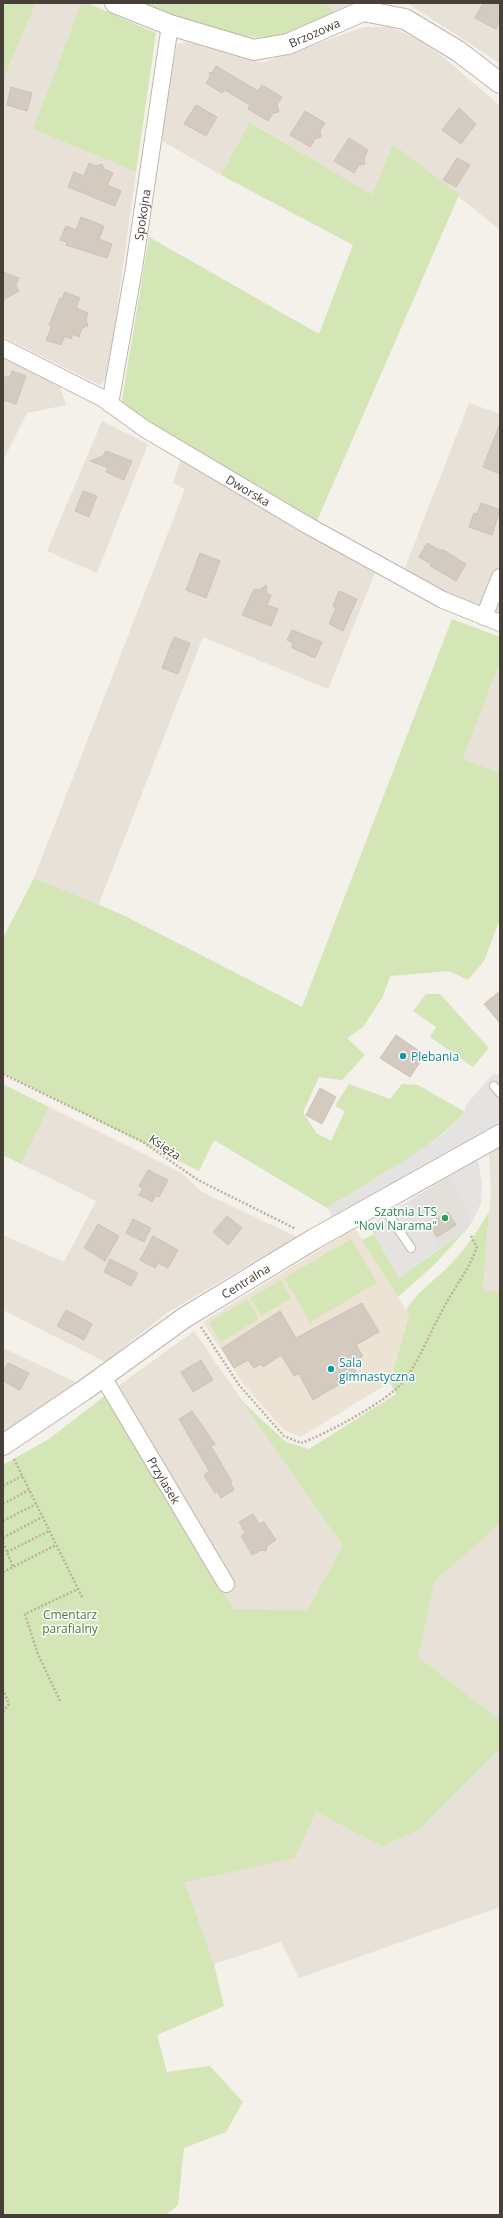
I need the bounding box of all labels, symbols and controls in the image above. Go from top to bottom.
street label: Brzozowa [286,14,342,51]
street label: Spokojna [130,188,154,242]
street label: Dworska [223,470,274,510]
place label: Plebania [411,1048,459,1065]
marker: Plebania [398,1051,408,1061]
street label: Księża [146,1130,184,1164]
place label: Szatnia LTS "Novi Narama" [354,1203,437,1234]
marker: Szatnia LTS "Novi Narama" [440,1213,450,1223]
street label: Centralna [218,1259,273,1302]
place label: Sala gimnastyczna [339,1354,415,1385]
marker: Sala gimnastyczna [326,1364,336,1374]
street label: Przylasek [144,1453,185,1508]
park label: Cmentarz parafialny [42,1606,99,1637]

